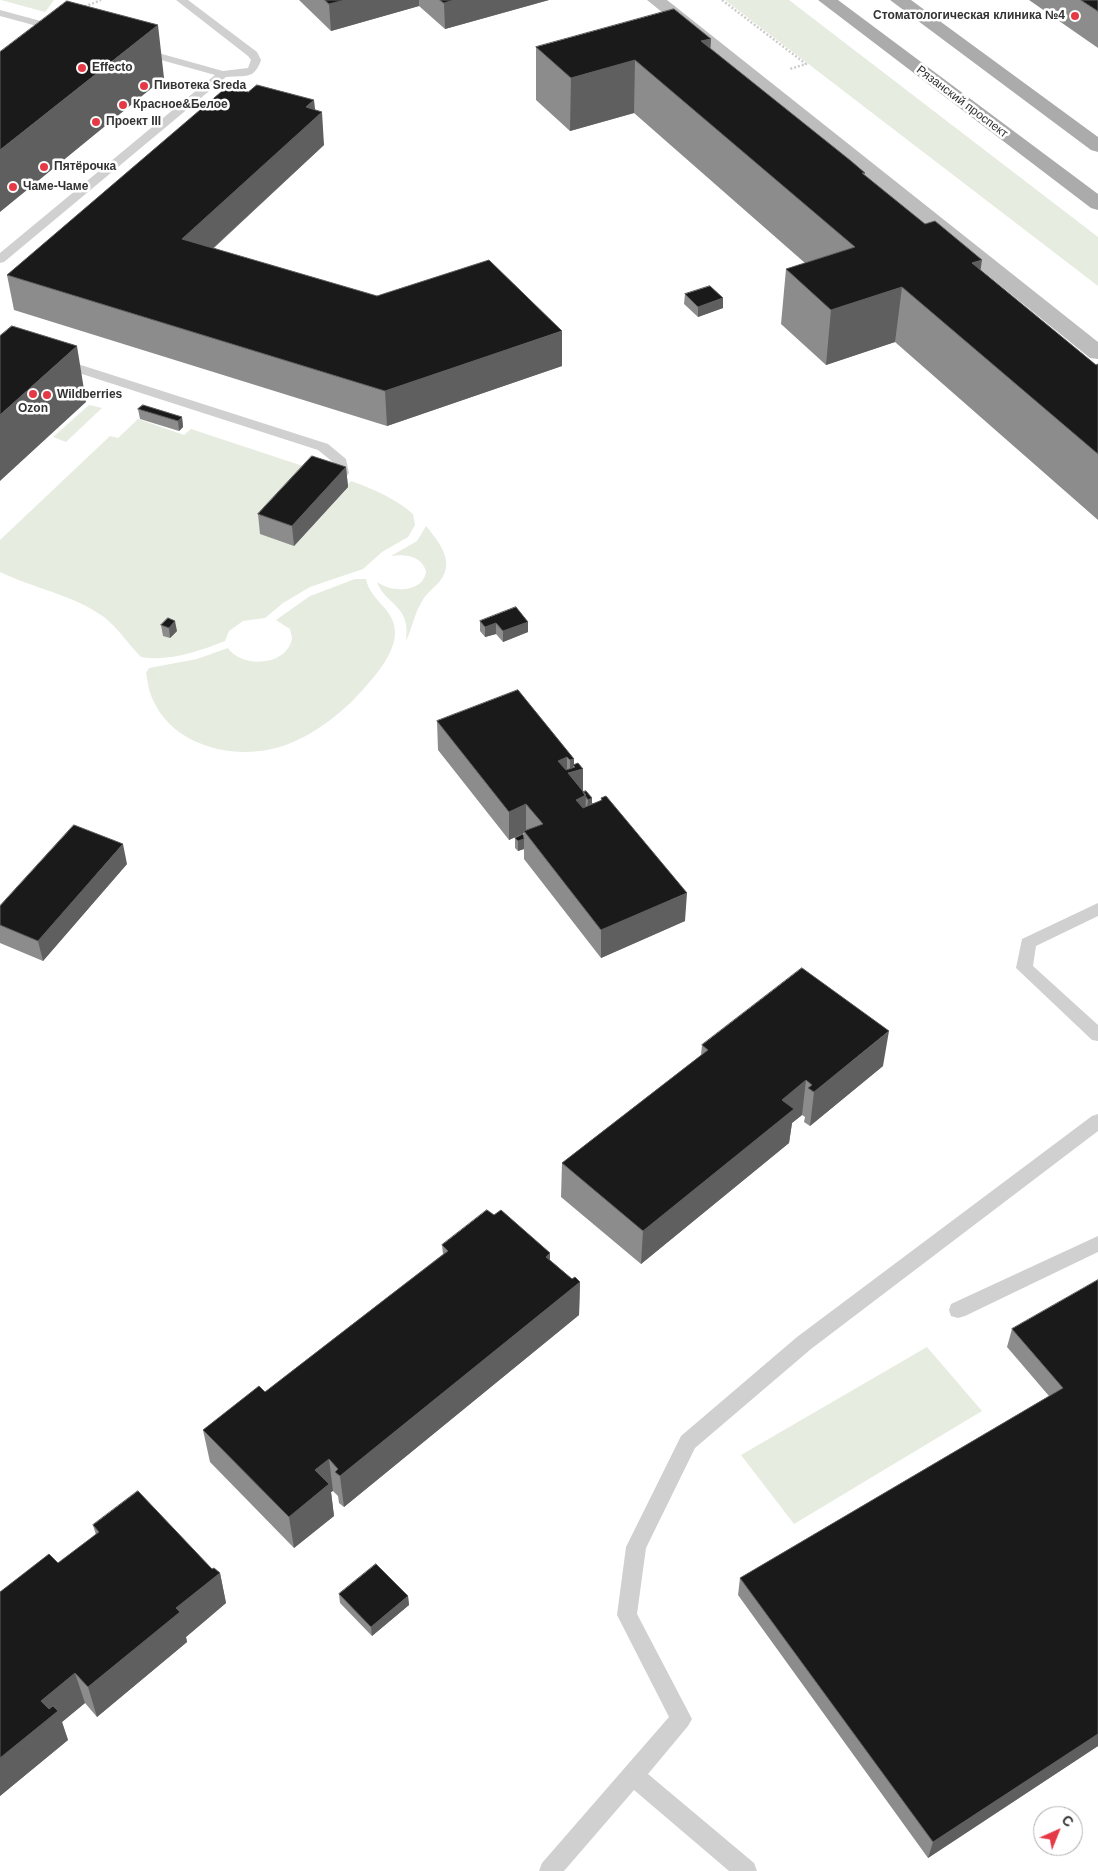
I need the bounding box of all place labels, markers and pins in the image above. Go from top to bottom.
place label: Стоматологическая клиника №4 [873,9,1065,23]
marker: Стоматологическая клиника №4 [1069,10,1081,22]
place label: Effecto [92,61,133,75]
marker: Effecto [76,62,88,74]
place label: Пивотека Sreda [154,79,246,93]
marker: Пивотека Sreda [138,80,150,92]
place label: Красное&Белое [133,98,228,112]
marker: Красное&Белое [117,99,129,111]
place label: Проект III [106,115,161,129]
marker: Проект III [90,116,102,128]
place label: Пятёрочка [54,160,116,174]
marker: Пятёрочка [38,161,50,173]
place label: Чаме-Чаме [23,180,88,194]
marker: Чаме-Чаме [7,181,19,193]
marker: Ozon [27,388,39,400]
place label: Wildberries [57,388,122,402]
marker: Wildberries [41,389,53,401]
place label: Ozon [18,402,48,416]

